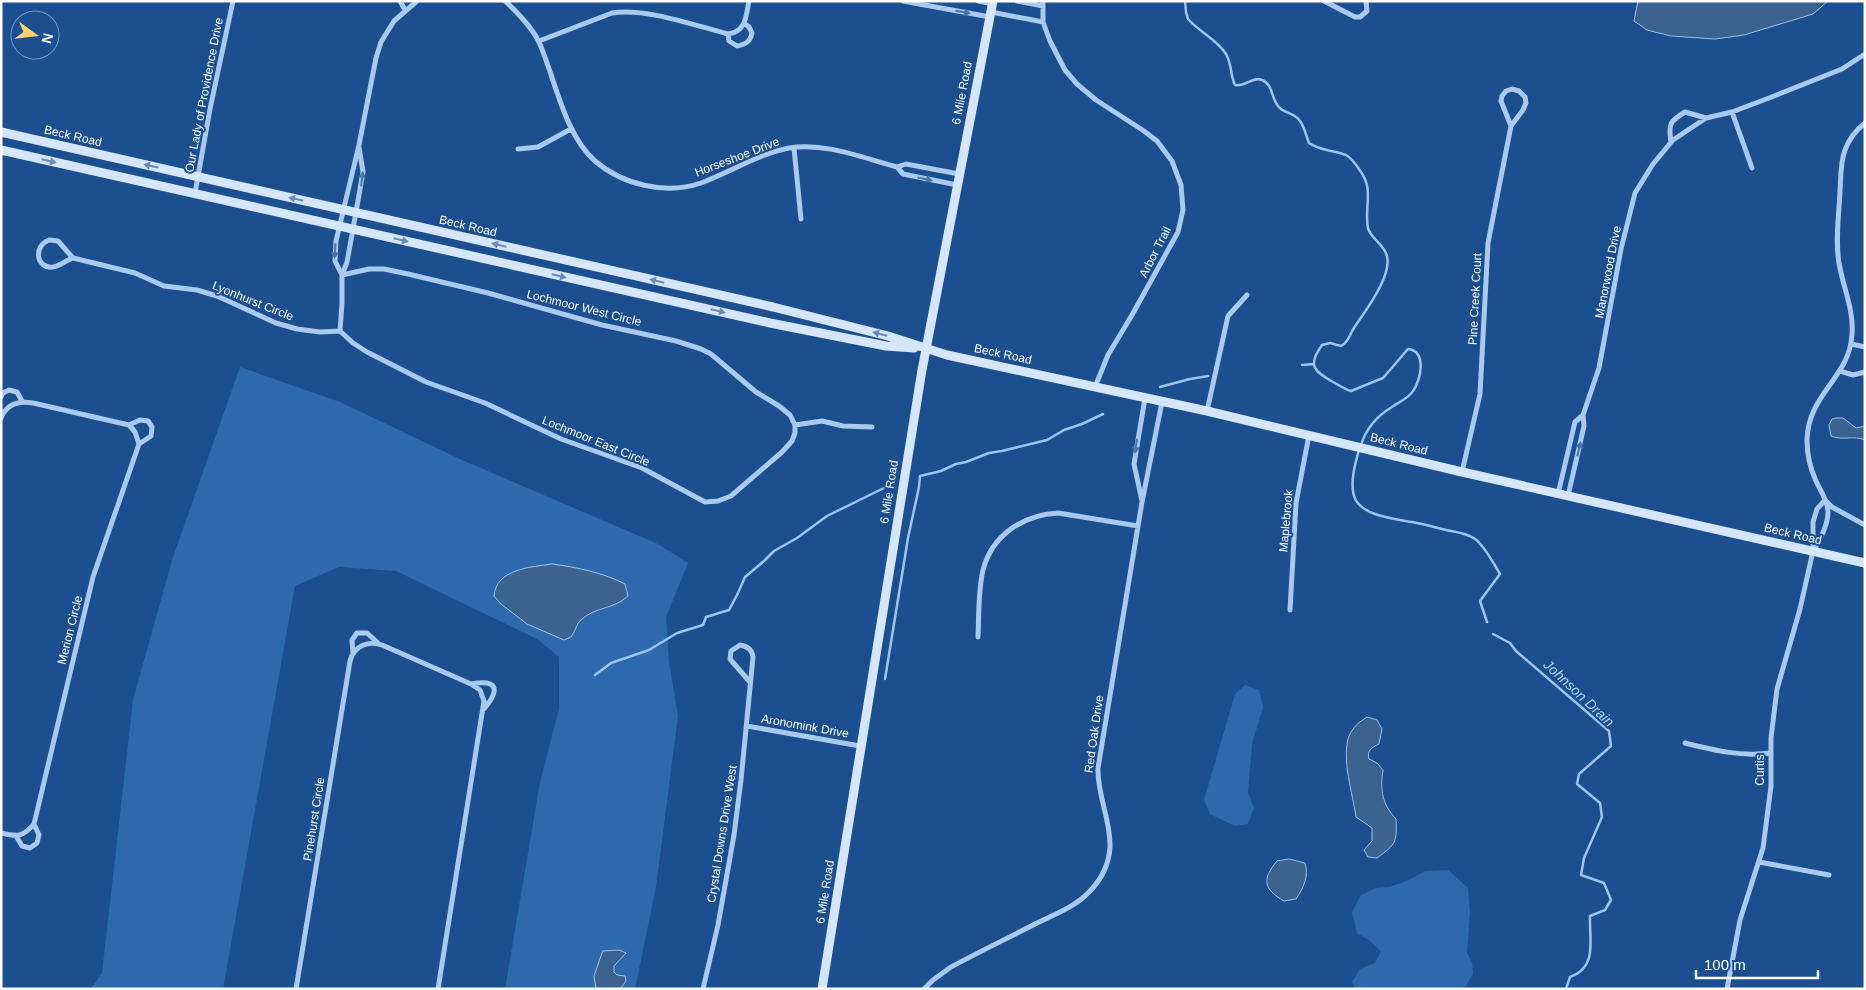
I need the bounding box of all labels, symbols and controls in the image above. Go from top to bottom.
one-way arrow [956,9,972,17]
north arrow [10,10,60,60]
street label: Our Lady of Providence Drive [182,16,226,174]
text: N [39,31,57,45]
street label: 6 Mile Road [949,60,975,126]
street label: Beck Road [43,123,103,149]
street label: Horseshoe Drive [693,134,782,180]
one-way arrow [41,157,56,165]
one-way arrow [143,162,158,170]
one-way arrow [358,170,366,186]
one-way arrow [918,175,933,183]
one-way arrow [288,195,303,203]
street label: Beck Road [438,213,498,239]
street label: Arbor Trail [1136,224,1174,280]
street label: Manorwood Drive [1592,224,1624,319]
one-way arrow [393,236,409,244]
one-way arrow [490,241,506,249]
one-way arrow [331,244,339,260]
street label: Pine Creek Court [1466,252,1484,345]
one-way arrow [552,272,567,280]
one-way arrow [650,277,665,285]
street label: Lyonhurst Circle [210,278,296,324]
street label: Lochmoor West Circle [525,287,643,329]
one-way arrow [711,307,726,315]
one-way arrow [873,330,888,338]
street label: Beck Road [973,341,1033,367]
street label: Lochmoor East Circle [540,413,652,469]
street label: Beck Road [1369,430,1429,458]
one-way arrow [1132,438,1140,454]
one-way arrow [1575,441,1583,456]
street label: 6 Mile Road [877,459,901,525]
street label: Maplebrook [1276,488,1296,553]
street label: Beck Road [1763,521,1823,547]
street label: Merion Circle [55,594,85,666]
water label: Johnson Drain [1540,656,1618,730]
street label: Red Oak Drive [1082,694,1106,774]
street label: Aronomink Drive [760,711,850,741]
street label: Curtis [1753,754,1767,786]
street label: Crystal Downs Drive West [704,764,740,904]
street label: Pinehurst Circle [300,776,328,862]
street label: 6 Mile Road [813,859,837,925]
scale bar [1696,948,1818,980]
text: 100 m [1704,956,1746,973]

